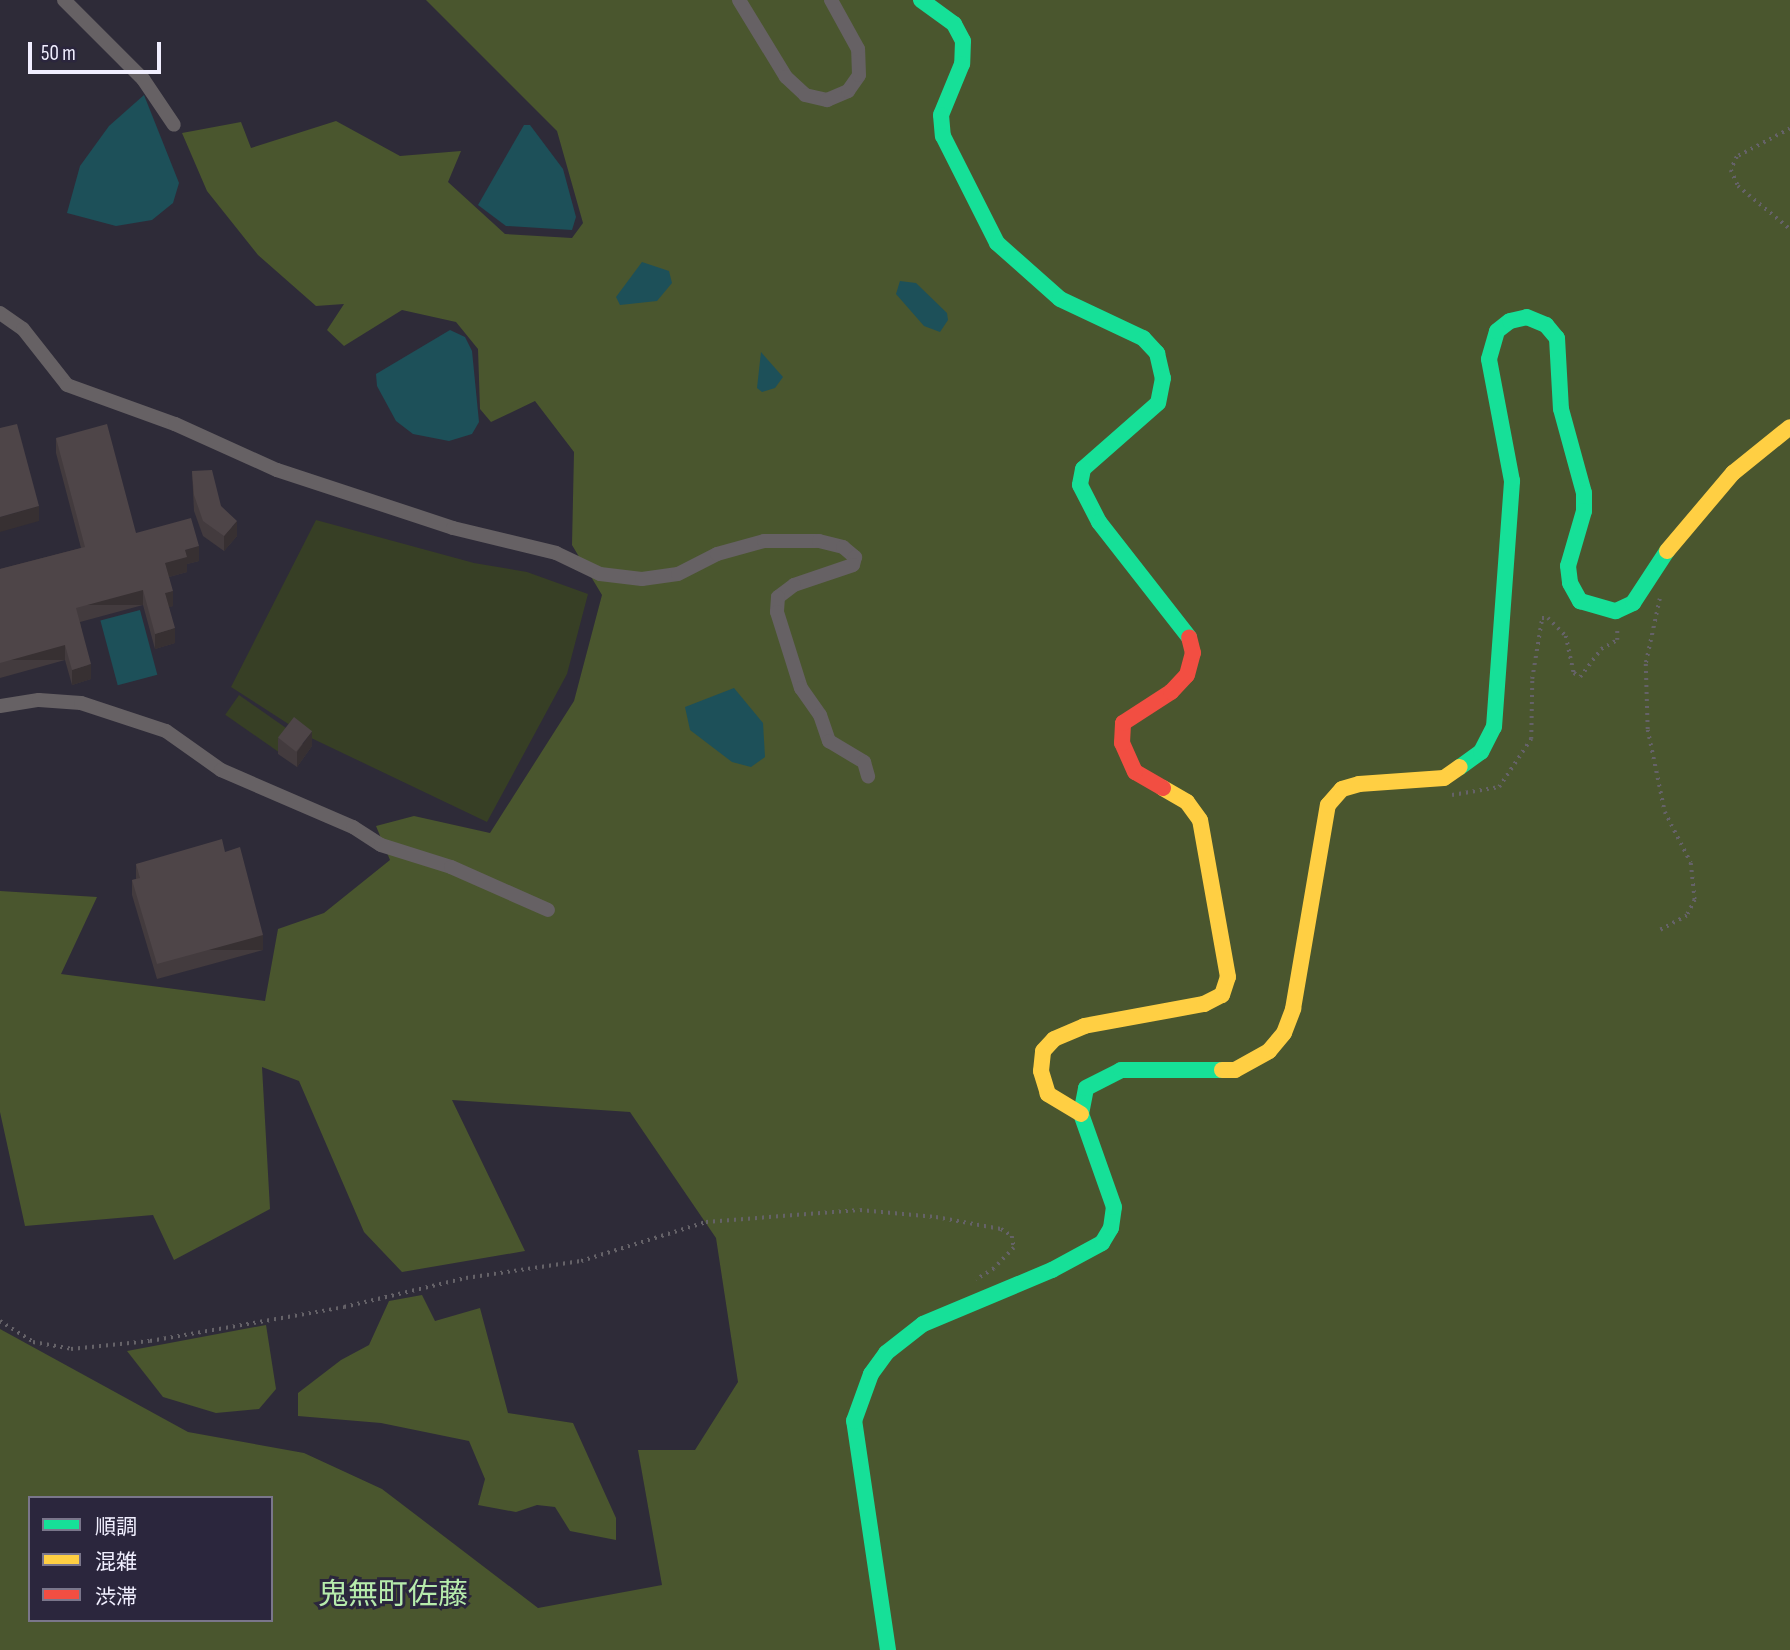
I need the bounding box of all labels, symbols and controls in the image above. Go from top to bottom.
scale bar [32,28,164,72]
text: 50 m [41,41,76,66]
legend [28,1496,273,1622]
text: 順調 [95,1515,137,1540]
text: 混雑 [95,1550,137,1575]
district label: 鬼無町佐藤 [318,1577,468,1613]
text: 渋滞 [95,1585,137,1610]

